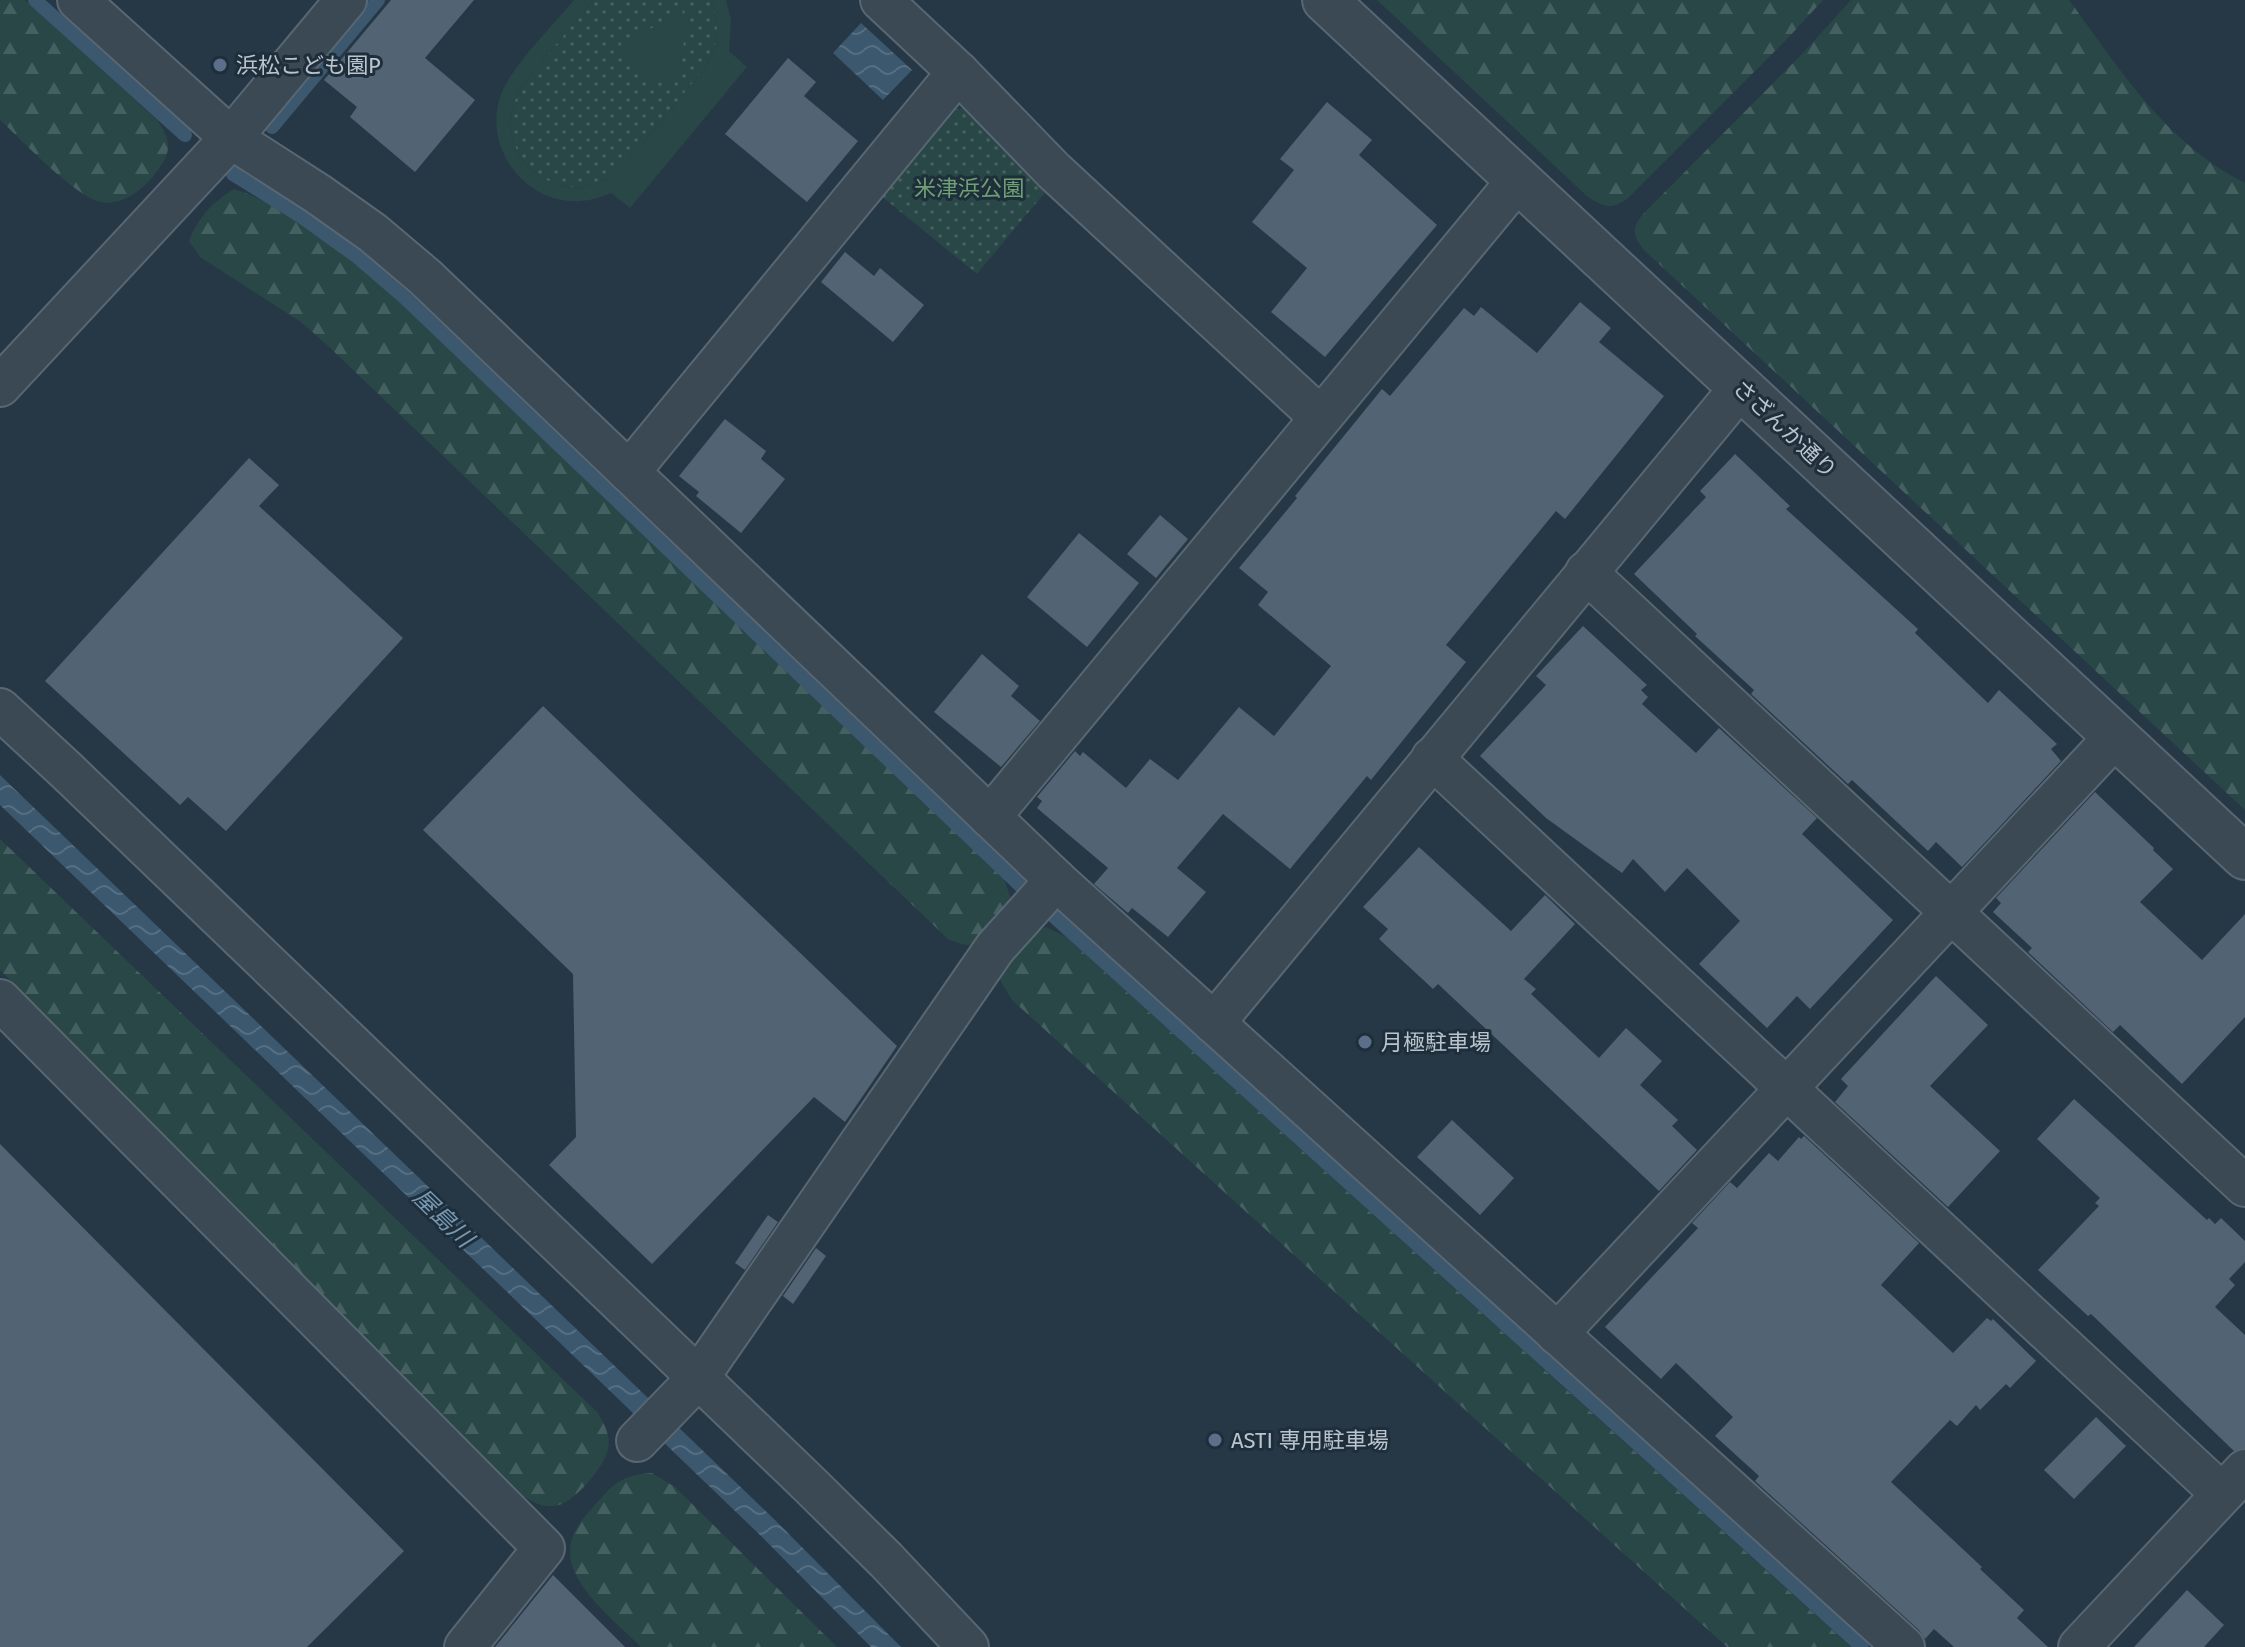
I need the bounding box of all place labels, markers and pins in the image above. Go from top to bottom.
place label: 浜松こども園P [236,52,381,79]
marker: 浜松こども園P [211,56,229,74]
place label: 月極駐車場 [1381,1029,1491,1056]
marker: 月極駐車場 [1356,1033,1374,1051]
place label: ASTI 専用駐車場 [1231,1427,1389,1454]
marker: ASTI 専用駐車場 [1206,1431,1224,1449]

